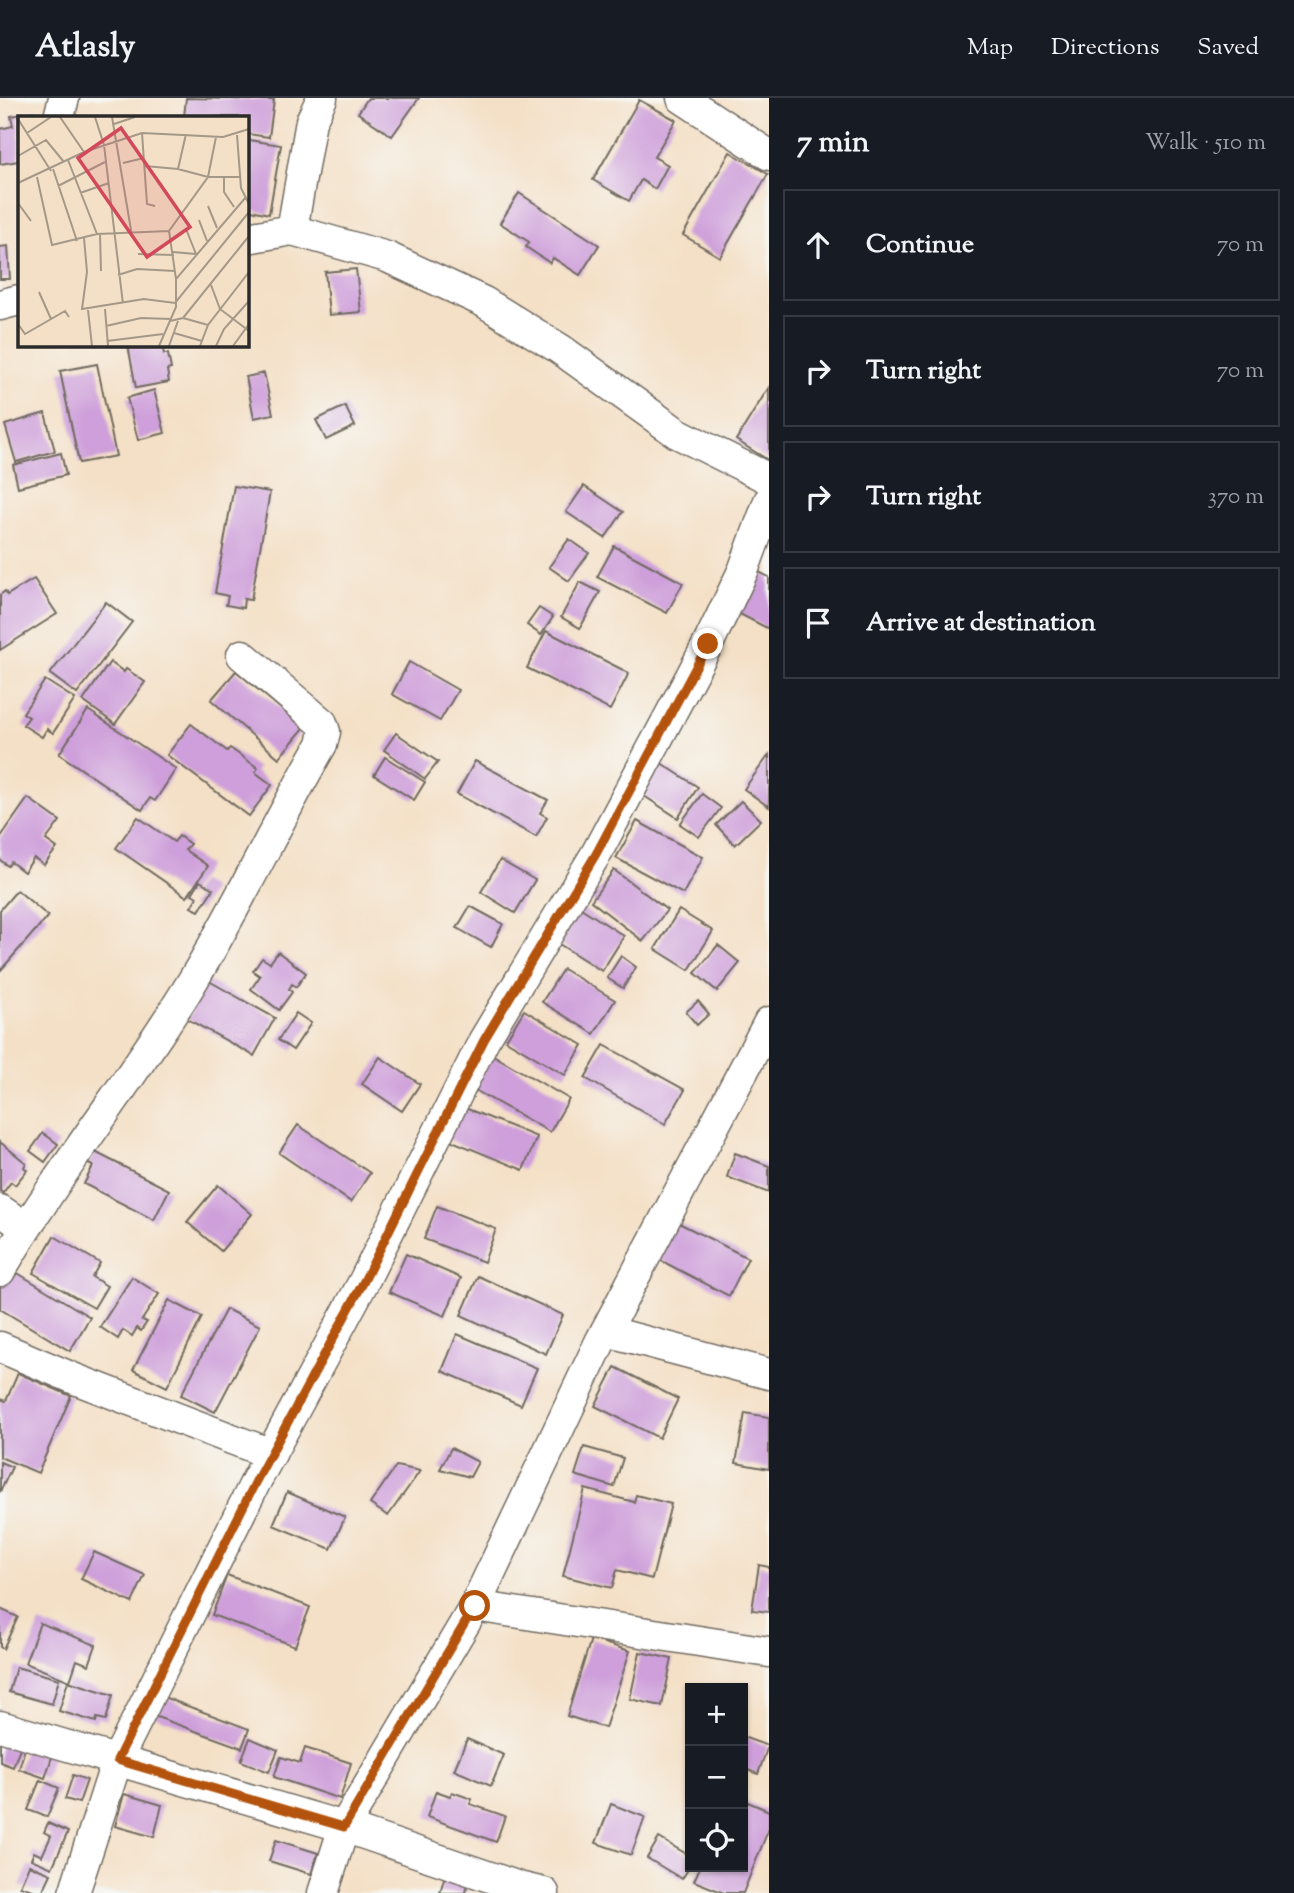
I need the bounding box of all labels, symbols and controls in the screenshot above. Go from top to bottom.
text: Atlasly [35,24,135,72]
text: Map [967,31,1013,65]
text: Directions [1051,31,1159,65]
text: Saved [1197,31,1259,65]
inset map [18,116,248,346]
text: 7 min [797,122,869,165]
text: Walk · 510 m [1145,127,1266,160]
icon: ahead [799,226,837,264]
text: Continue [866,227,974,264]
text: 70 m [1217,229,1264,262]
icon: right [799,352,837,390]
text: Turn right [866,353,981,390]
text: 70 m [1217,355,1264,388]
icon: right [799,478,837,516]
text: Turn right [866,479,981,516]
text: 370 m [1208,481,1264,514]
icon: arrive [799,604,837,642]
text: Arrive at destination [866,605,1096,642]
route end [692,628,723,659]
route start [459,1590,490,1621]
map controls [685,1683,748,1872]
button: + [685,1683,748,1746]
button: − [685,1746,748,1809]
button: locate [685,1809,748,1872]

